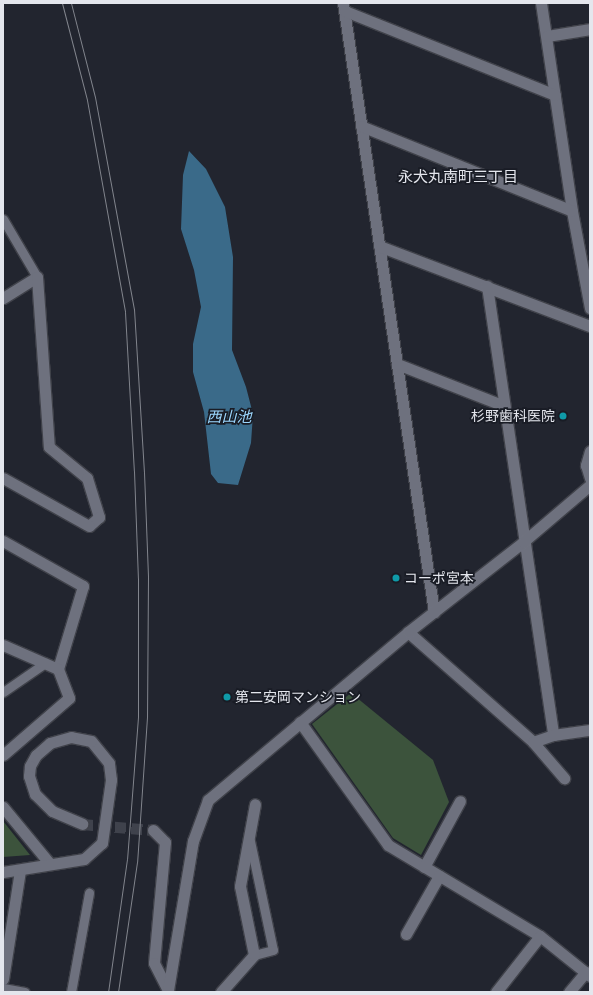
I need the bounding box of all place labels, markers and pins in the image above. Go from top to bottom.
place label: 杉野歯科医院 [471,408,555,424]
marker: 杉野歯科医院 [558,411,568,421]
place label: コーポ宮本 [404,570,474,586]
marker: コーポ宮本 [391,573,401,583]
place label: 第二安岡マンション [235,689,361,705]
marker: 第二安岡マンション [222,692,232,702]

